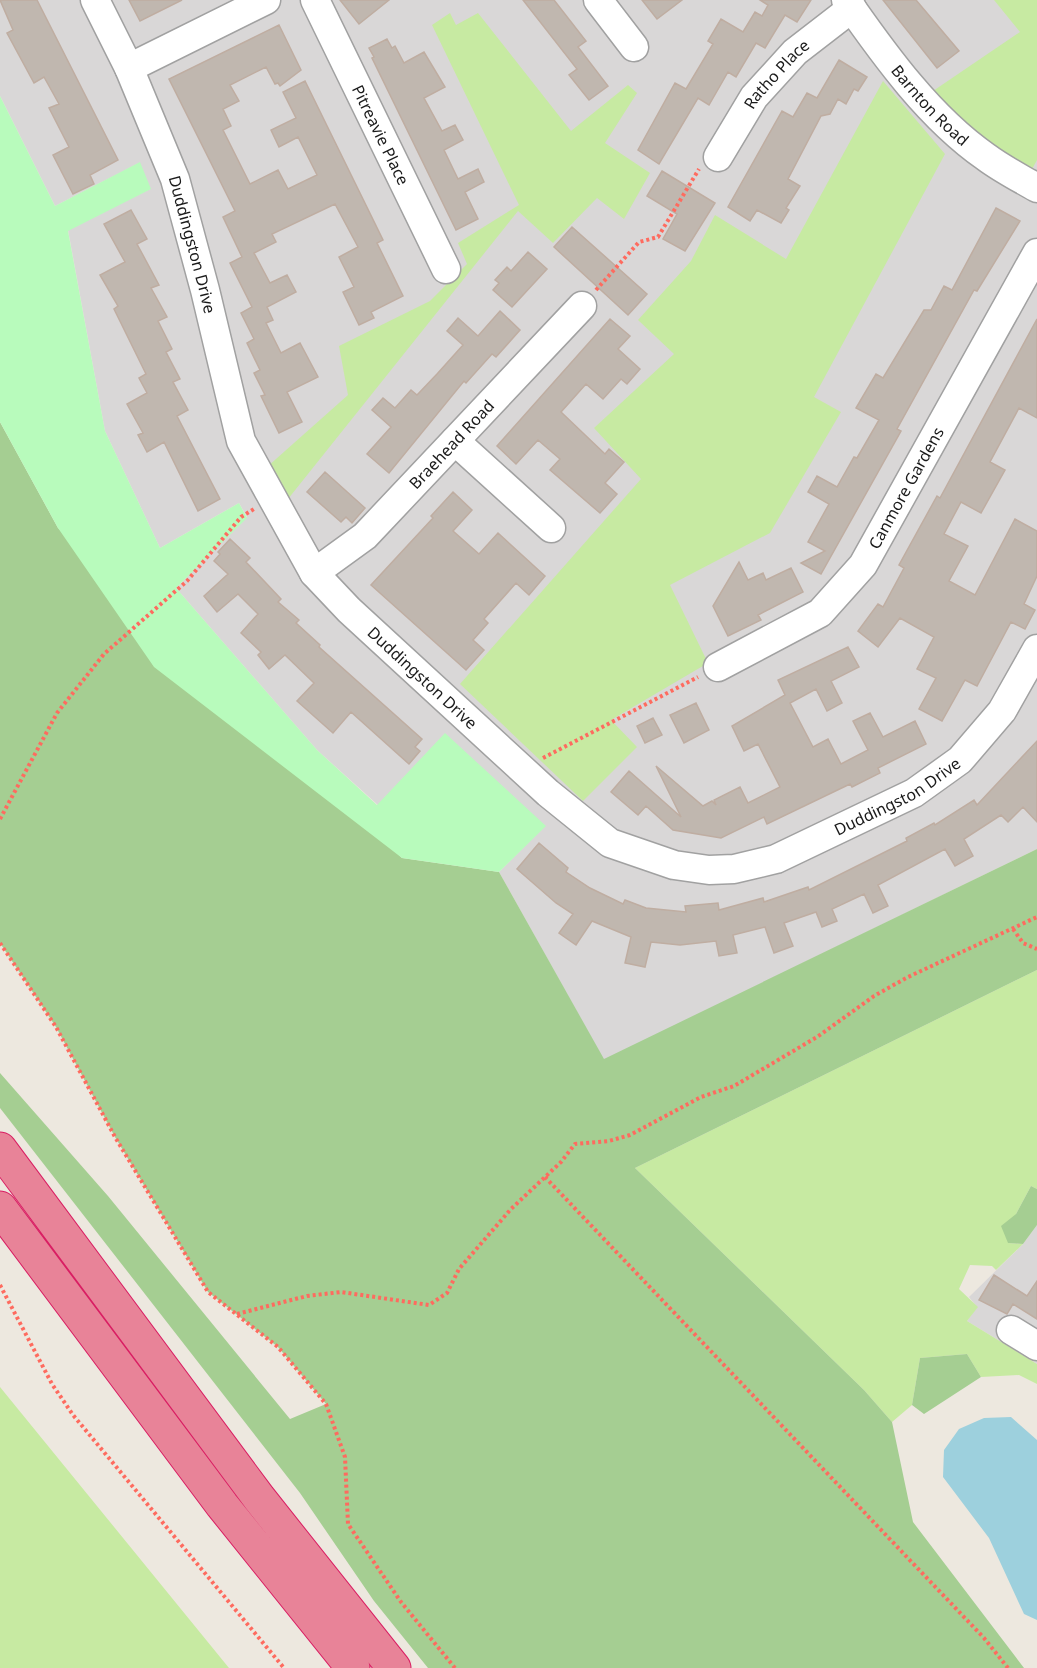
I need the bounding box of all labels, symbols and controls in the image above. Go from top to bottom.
street label: Ratho Place [738,34,814,113]
street label: Barnton Road [886,60,974,151]
street label: Pitreavie Place [347,81,414,189]
street label: Duddingston Drive [164,173,221,316]
street label: Braehead Road [404,395,499,494]
street label: Canmore Gardens [863,423,949,553]
street label: Duddingston Drive [363,621,482,734]
street label: Duddingston Drive [830,752,965,841]

